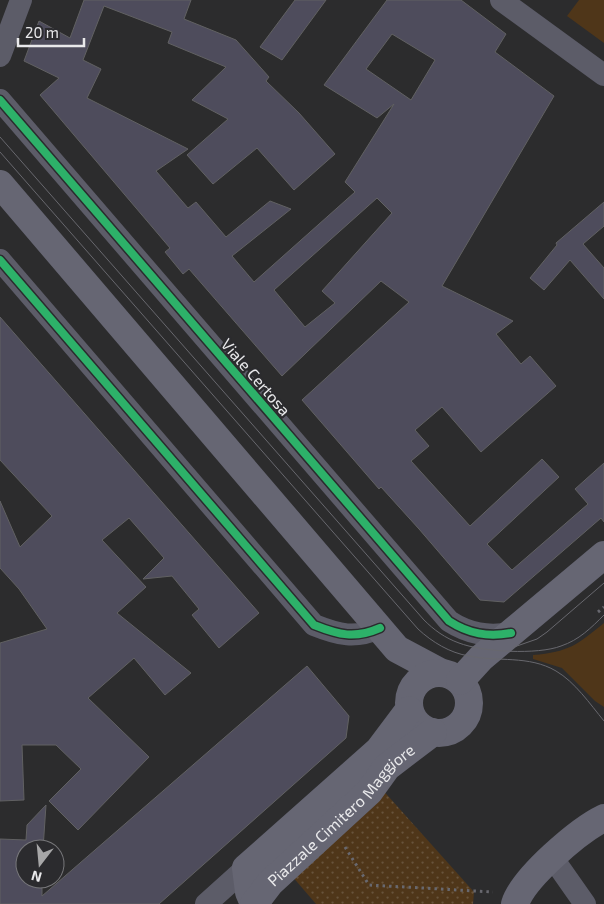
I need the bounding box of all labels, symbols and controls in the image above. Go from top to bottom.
scale bar [18,15,84,47]
text: 20 m [25,23,59,41]
street label: Viale Certosa [218,334,295,419]
street label: Piazzale Cimitero Maggiore [263,740,418,890]
north arrow [15,839,65,889]
text: N [29,867,43,887]

